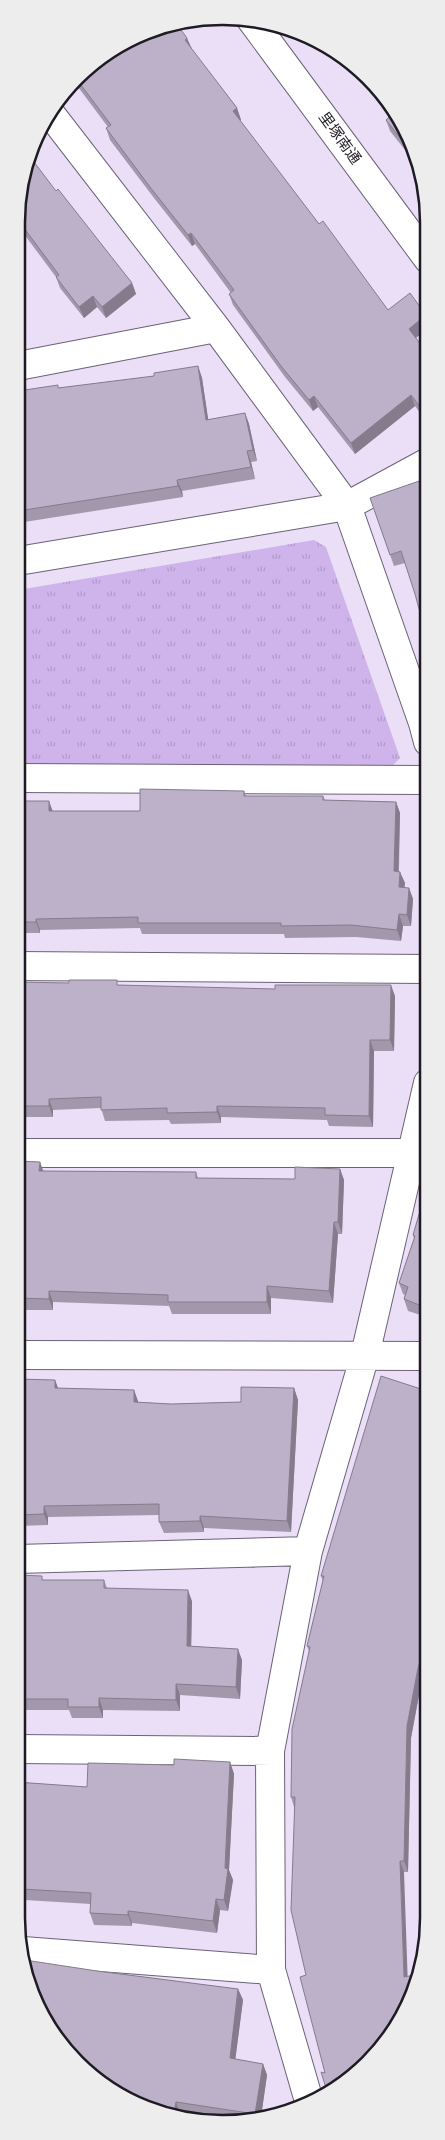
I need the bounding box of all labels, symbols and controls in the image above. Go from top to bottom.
street label: 里塚南通 [315,108,366,168]

